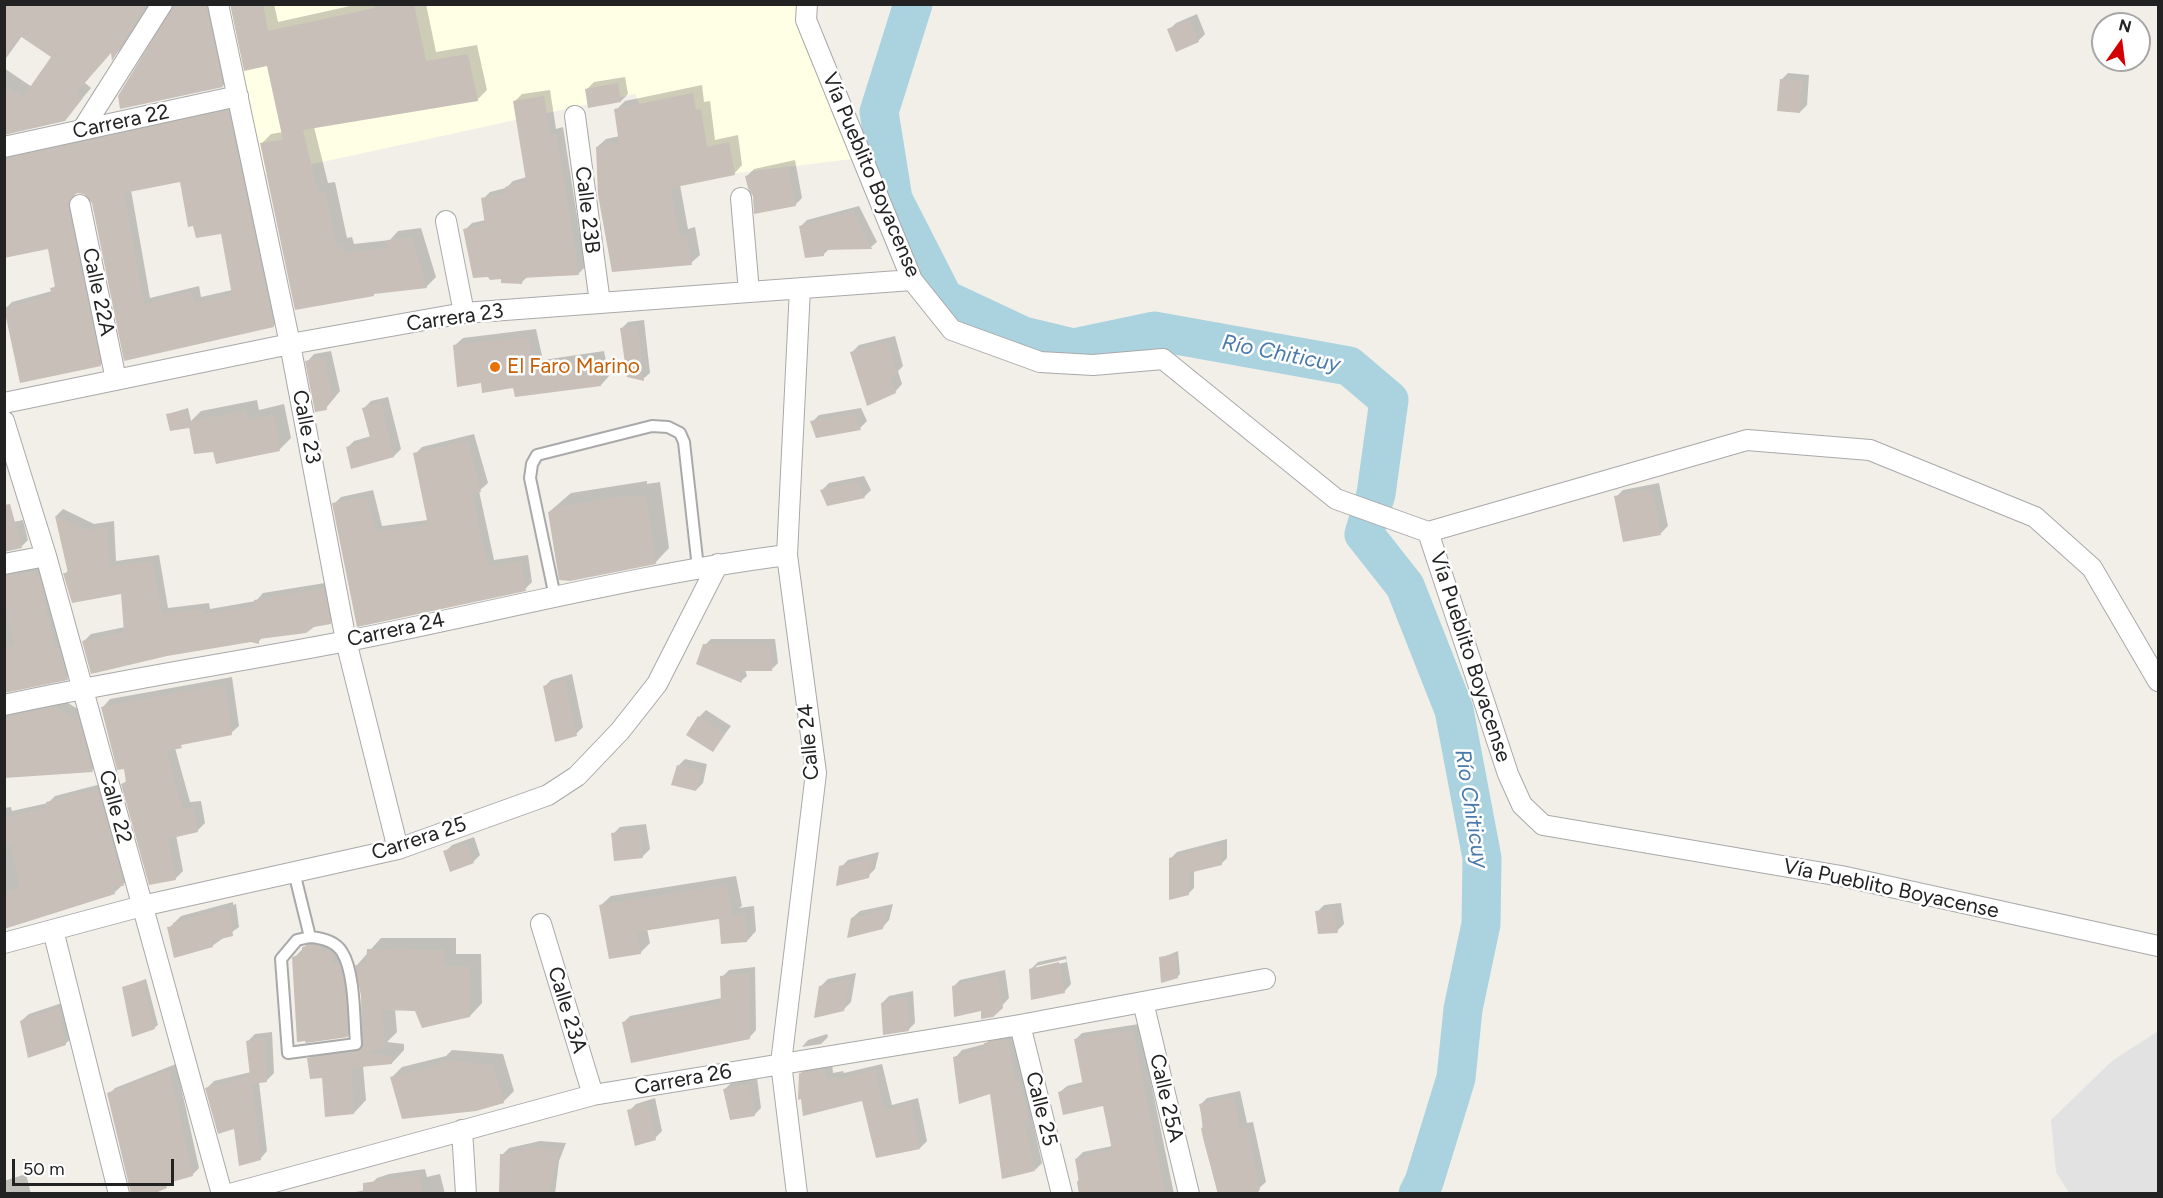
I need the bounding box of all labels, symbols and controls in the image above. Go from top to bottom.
north arrow [2091,12,2151,72]
text: N [2117,15,2133,37]
street label: Vía Pueblito Boyacense [816,69,926,281]
street label: Carrera 22 [70,99,172,145]
street label: Calle 23B [569,165,605,255]
street label: Calle 22A [76,246,120,338]
street label: Carrera 23 [405,299,505,337]
water label: Río Chiticuy [1220,330,1342,378]
place label: El Faro Marino [507,354,640,380]
marker: El Faro Marino [488,360,502,374]
street label: Calle 23 [286,388,326,466]
street label: Vía Pueblito Boyacense [1424,549,1516,765]
street label: Carrera 24 [345,607,447,653]
street label: Calle 24 [793,703,825,781]
water label: Río Chiticuy [1449,748,1493,870]
street label: Calle 22 [93,767,137,847]
street label: Carrera 25 [368,812,470,866]
street label: Vía Pueblito Boyacense [1781,854,2001,924]
street label: Calle 23A [542,964,592,1056]
street label: Calle 25A [1144,1051,1188,1145]
street label: Carrera 26 [632,1059,734,1101]
street label: Calle 25 [1020,1069,1062,1149]
scale bar [15,1147,177,1185]
text: 50 m [23,1158,65,1180]

